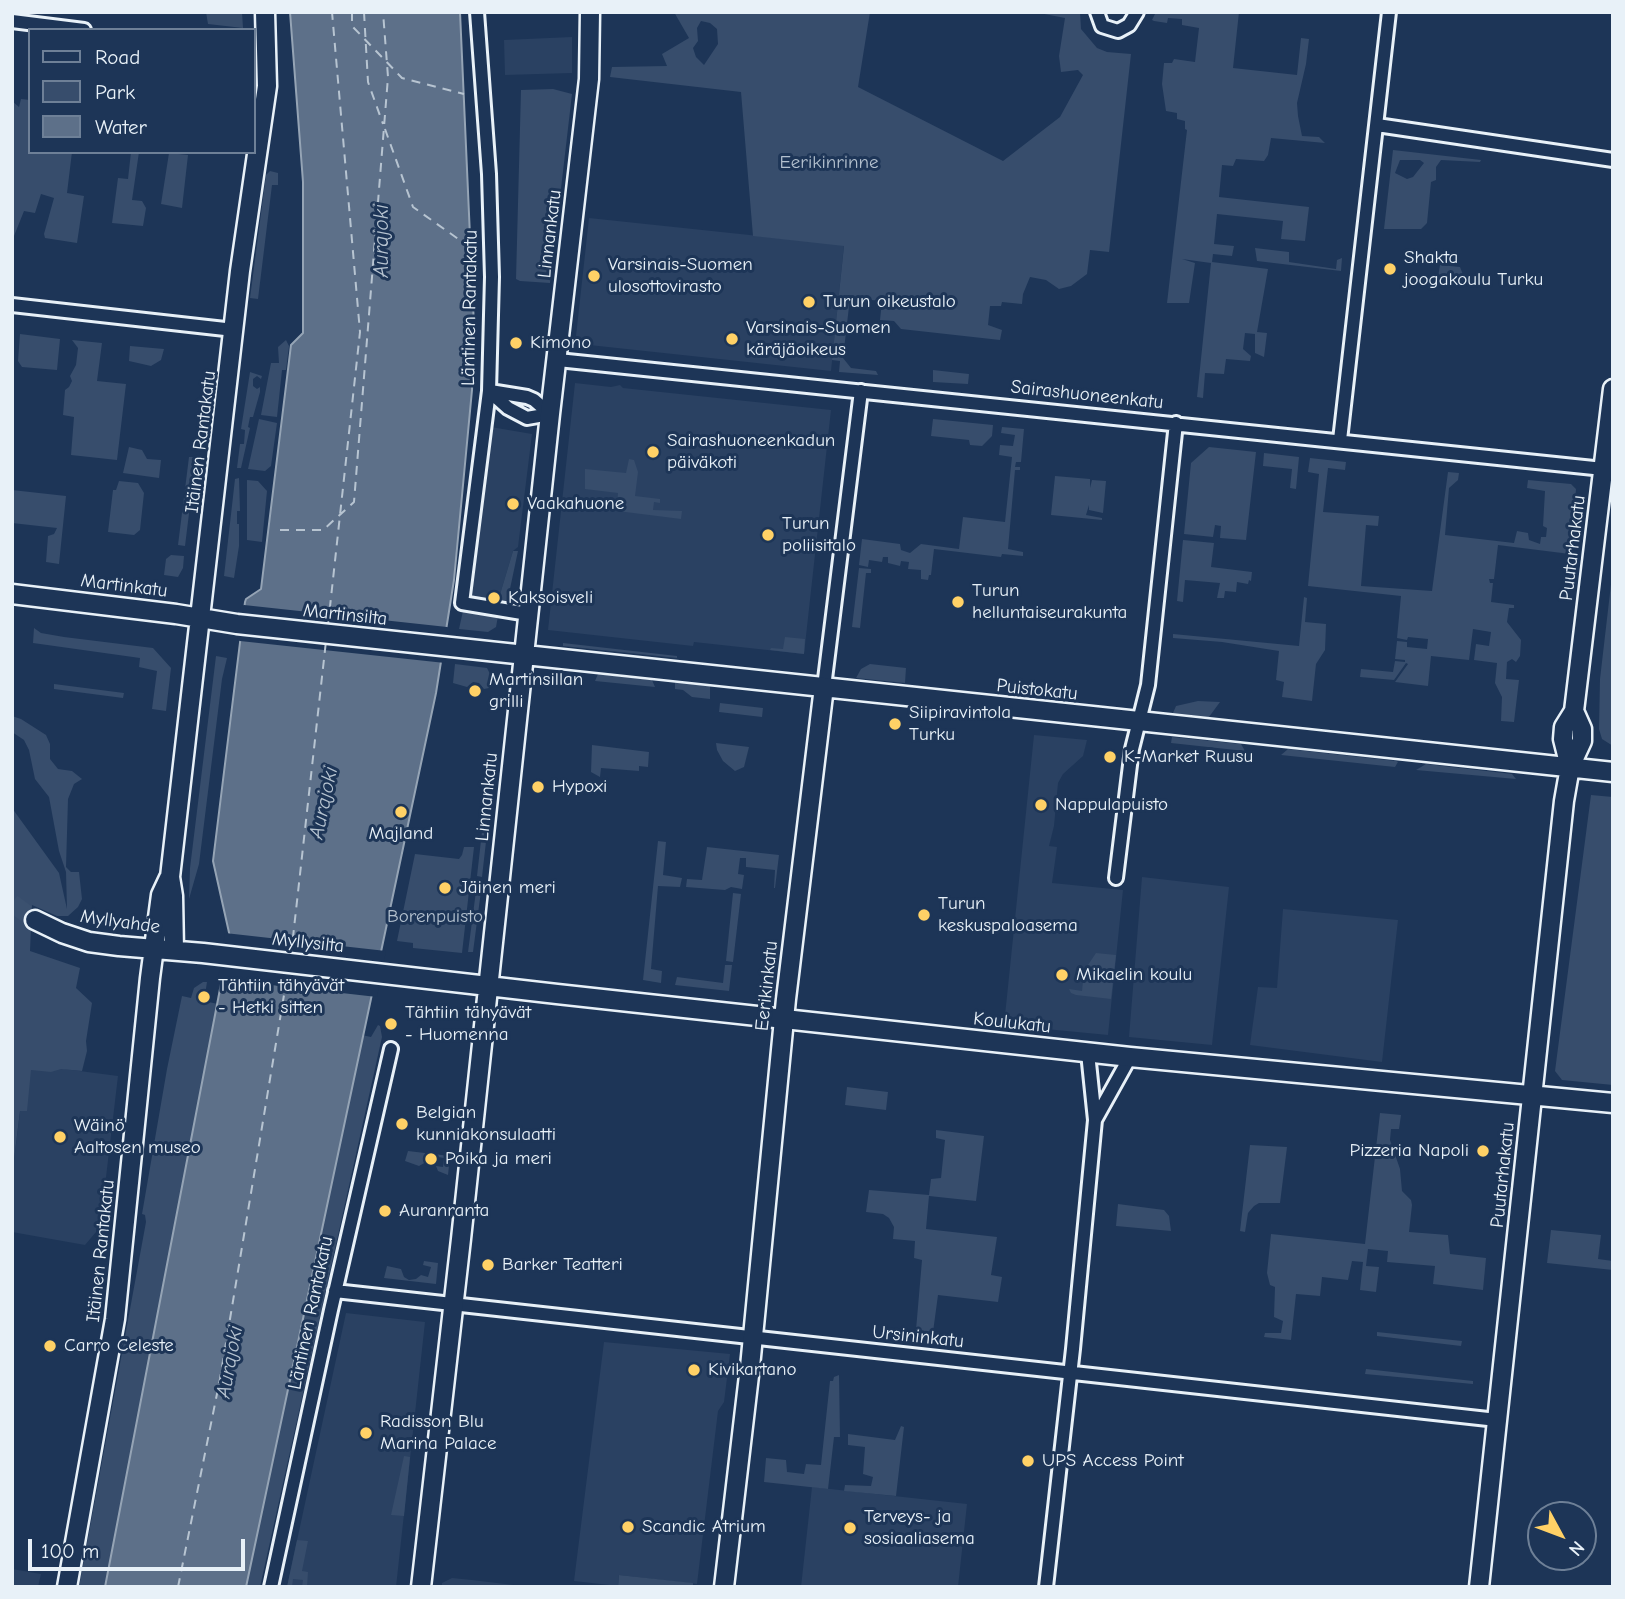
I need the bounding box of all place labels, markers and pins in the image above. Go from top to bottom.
place label: Shakta joogakoulu Turku [1404,247,1543,291]
place label: Varsinais-Suomen ulosottovirasto [608,254,753,298]
marker: Shakta joogakoulu Turku [1382,261,1398,277]
marker: Varsinais-Suomen ulosottovirasto [586,268,602,284]
place label: Turun oikeustalo [823,291,956,313]
marker: Turun oikeustalo [801,294,817,310]
place label: Varsinais-Suomen käräjäoikeus [746,317,891,361]
marker: Varsinais-Suomen käräjäoikeus [724,331,740,347]
place label: Kimono [530,332,591,354]
marker: Kimono [508,335,524,351]
place label: Sairashuoneenkadun päiväkoti [667,430,835,474]
marker: Sairashuoneenkadun päiväkoti [645,444,661,460]
place label: Vaakahuone [527,493,624,515]
marker: Vaakahuone [505,496,521,512]
place label: Turun poliisitalo [782,513,856,557]
marker: Turun poliisitalo [760,527,776,543]
place label: Turun helluntaiseurakunta [972,580,1127,624]
place label: Kaksoisveli [508,587,593,609]
marker: Kaksoisveli [486,590,502,606]
marker: Turun helluntaiseurakunta [950,594,966,610]
place label: Martinsillan grilli [489,669,583,713]
marker: Martinsillan grilli [467,683,483,699]
place label: Siipiravintola Turku [909,702,1011,746]
marker: Siipiravintola Turku [887,716,903,732]
place label: K-Market Ruusu [1124,746,1253,768]
marker: K-Market Ruusu [1102,749,1118,765]
place label: Hypoxi [552,776,607,798]
marker: Hypoxi [530,779,546,795]
place label: Nappulapuisto [1055,794,1168,816]
marker: Nappulapuisto [1033,797,1049,813]
marker: Majland [393,804,409,820]
place label: Majland [369,823,433,845]
place label: Jäinen meri [459,877,556,899]
marker: Jäinen meri [437,880,453,896]
place label: Turun keskuspaloasema [938,893,1078,937]
marker: Turun keskuspaloasema [916,907,932,923]
place label: Mikaelin koulu [1076,964,1192,986]
marker: Mikaelin koulu [1054,967,1070,983]
place label: Tähtiin tähyävät - Hetki sitten [218,975,344,1019]
marker: Tähtiin tähyävät - Hetki sitten [196,989,212,1005]
place label: Tähtiin tähyävät - Huomenna [405,1002,531,1046]
marker: Tähtiin tähyävät - Huomenna [383,1016,399,1032]
place label: Belgian kunniakonsulaatti [416,1102,556,1146]
place label: Wäinö Aaltosen museo [74,1115,201,1159]
marker: Belgian kunniakonsulaatti [394,1116,410,1132]
marker: Wäinö Aaltosen museo [52,1129,68,1145]
place label: Pizzeria Napoli [1350,1140,1469,1162]
marker: Pizzeria Napoli [1475,1143,1491,1159]
place label: Poika ja meri [445,1148,552,1170]
marker: Poika ja meri [423,1151,439,1167]
place label: Auranranta [399,1200,489,1222]
marker: Auranranta [377,1203,393,1219]
place label: Barker Teatteri [502,1254,623,1276]
marker: Barker Teatteri [480,1257,496,1273]
place label: Carro Celeste [64,1335,174,1357]
marker: Carro Celeste [42,1338,58,1354]
place label: Kivikartano [708,1359,797,1381]
marker: Kivikartano [686,1362,702,1378]
place label: Radisson Blu Marina Palace [380,1411,497,1455]
marker: Radisson Blu Marina Palace [358,1425,374,1441]
place label: UPS Access Point [1042,1450,1184,1472]
marker: UPS Access Point [1020,1453,1036,1469]
place label: Terveys- ja sosiaaliasema [864,1506,975,1550]
place label: Scandic Atrium [642,1516,766,1538]
marker: Scandic Atrium [620,1519,636,1535]
marker: Terveys- ja sosiaaliasema [842,1520,858,1536]

